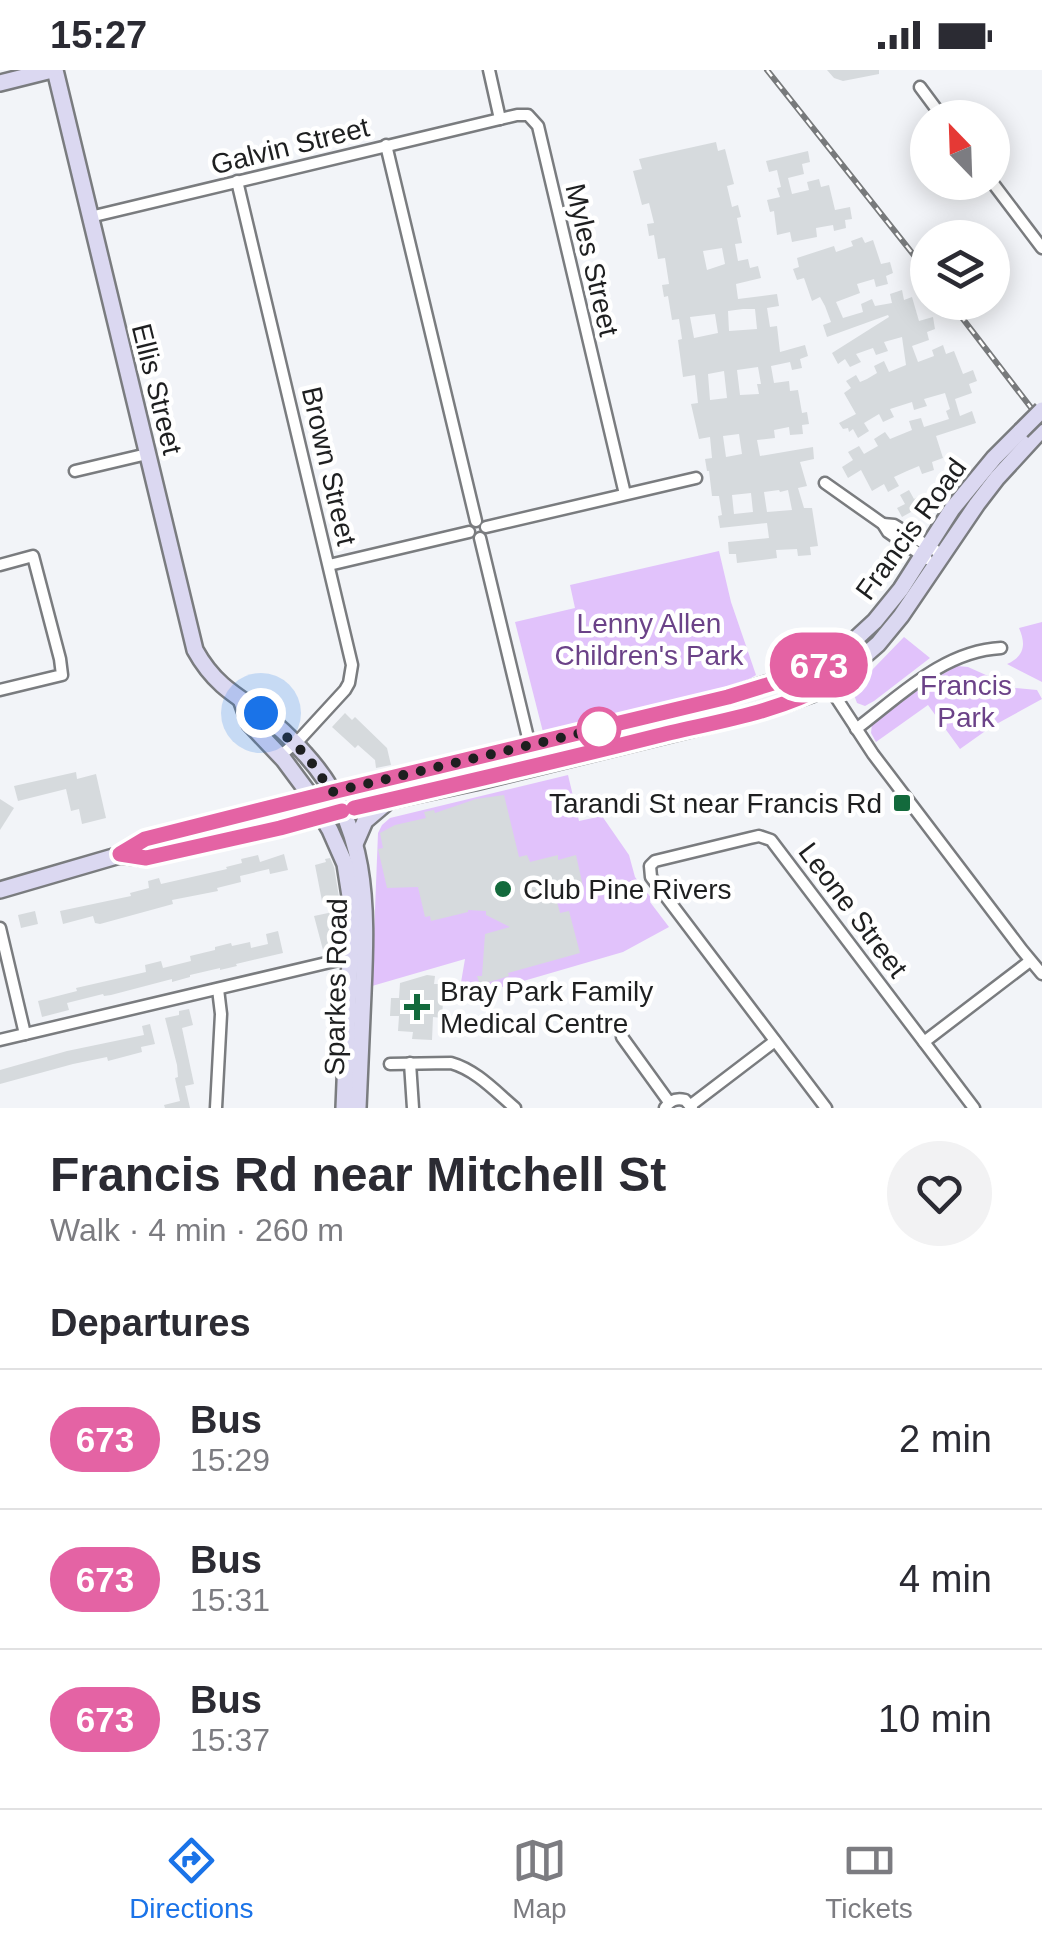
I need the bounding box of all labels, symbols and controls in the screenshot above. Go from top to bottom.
text: 15:27 [50,14,147,56]
north arrow [910,100,1010,200]
map controls [910,100,1010,320]
street label: Galvin Street [208,111,372,181]
street label: Myles Street [559,181,625,340]
button: layers [910,220,1010,320]
street label: Ellis Street [126,320,188,458]
street label: Brown Street [296,384,362,549]
street label: Francis Road [850,453,972,605]
park label: Lenny Allen Children's Park [555,608,744,671]
line badge: 673 [762,632,876,698]
text: 673 [790,646,848,685]
park label: Francis Park [920,670,1012,733]
your location [236,688,286,738]
unlabelled marker [578,708,620,750]
place label: Tarandi St near Francis Rd [549,788,882,819]
marker: Tarandi St near Francis Rd [891,792,913,814]
street label: Leone Street [792,837,914,984]
place label: Club Pine Rivers [523,874,732,905]
marker: Club Pine Rivers [492,878,514,900]
street label: Sparkes Road [319,898,353,1076]
place label: Bray Park Family Medical Centre [440,976,653,1039]
marker: Bray Park Family Medical Centre [404,994,430,1020]
button: heart [887,1141,992,1246]
text: Francis Rd near Mitchell St [50,1148,666,1201]
text: Walk · 4 min · 260 m [50,1212,344,1248]
text: Departures [50,1302,251,1344]
text: Bus [190,1399,262,1441]
text: 2 min [899,1418,992,1460]
text: 673 [76,1420,134,1459]
text: 15:29 [190,1442,270,1478]
text: Bus [190,1539,262,1581]
text: 4 min [899,1558,992,1600]
text: 673 [76,1560,134,1599]
text: 15:31 [190,1582,270,1618]
text: Bus [190,1679,262,1721]
text: 10 min [878,1698,992,1740]
text: 673 [76,1700,134,1739]
text: 15:37 [190,1722,270,1758]
tab: Directions [129,1833,254,1925]
tab: Map [512,1833,567,1925]
tab: Tickets [825,1833,913,1925]

